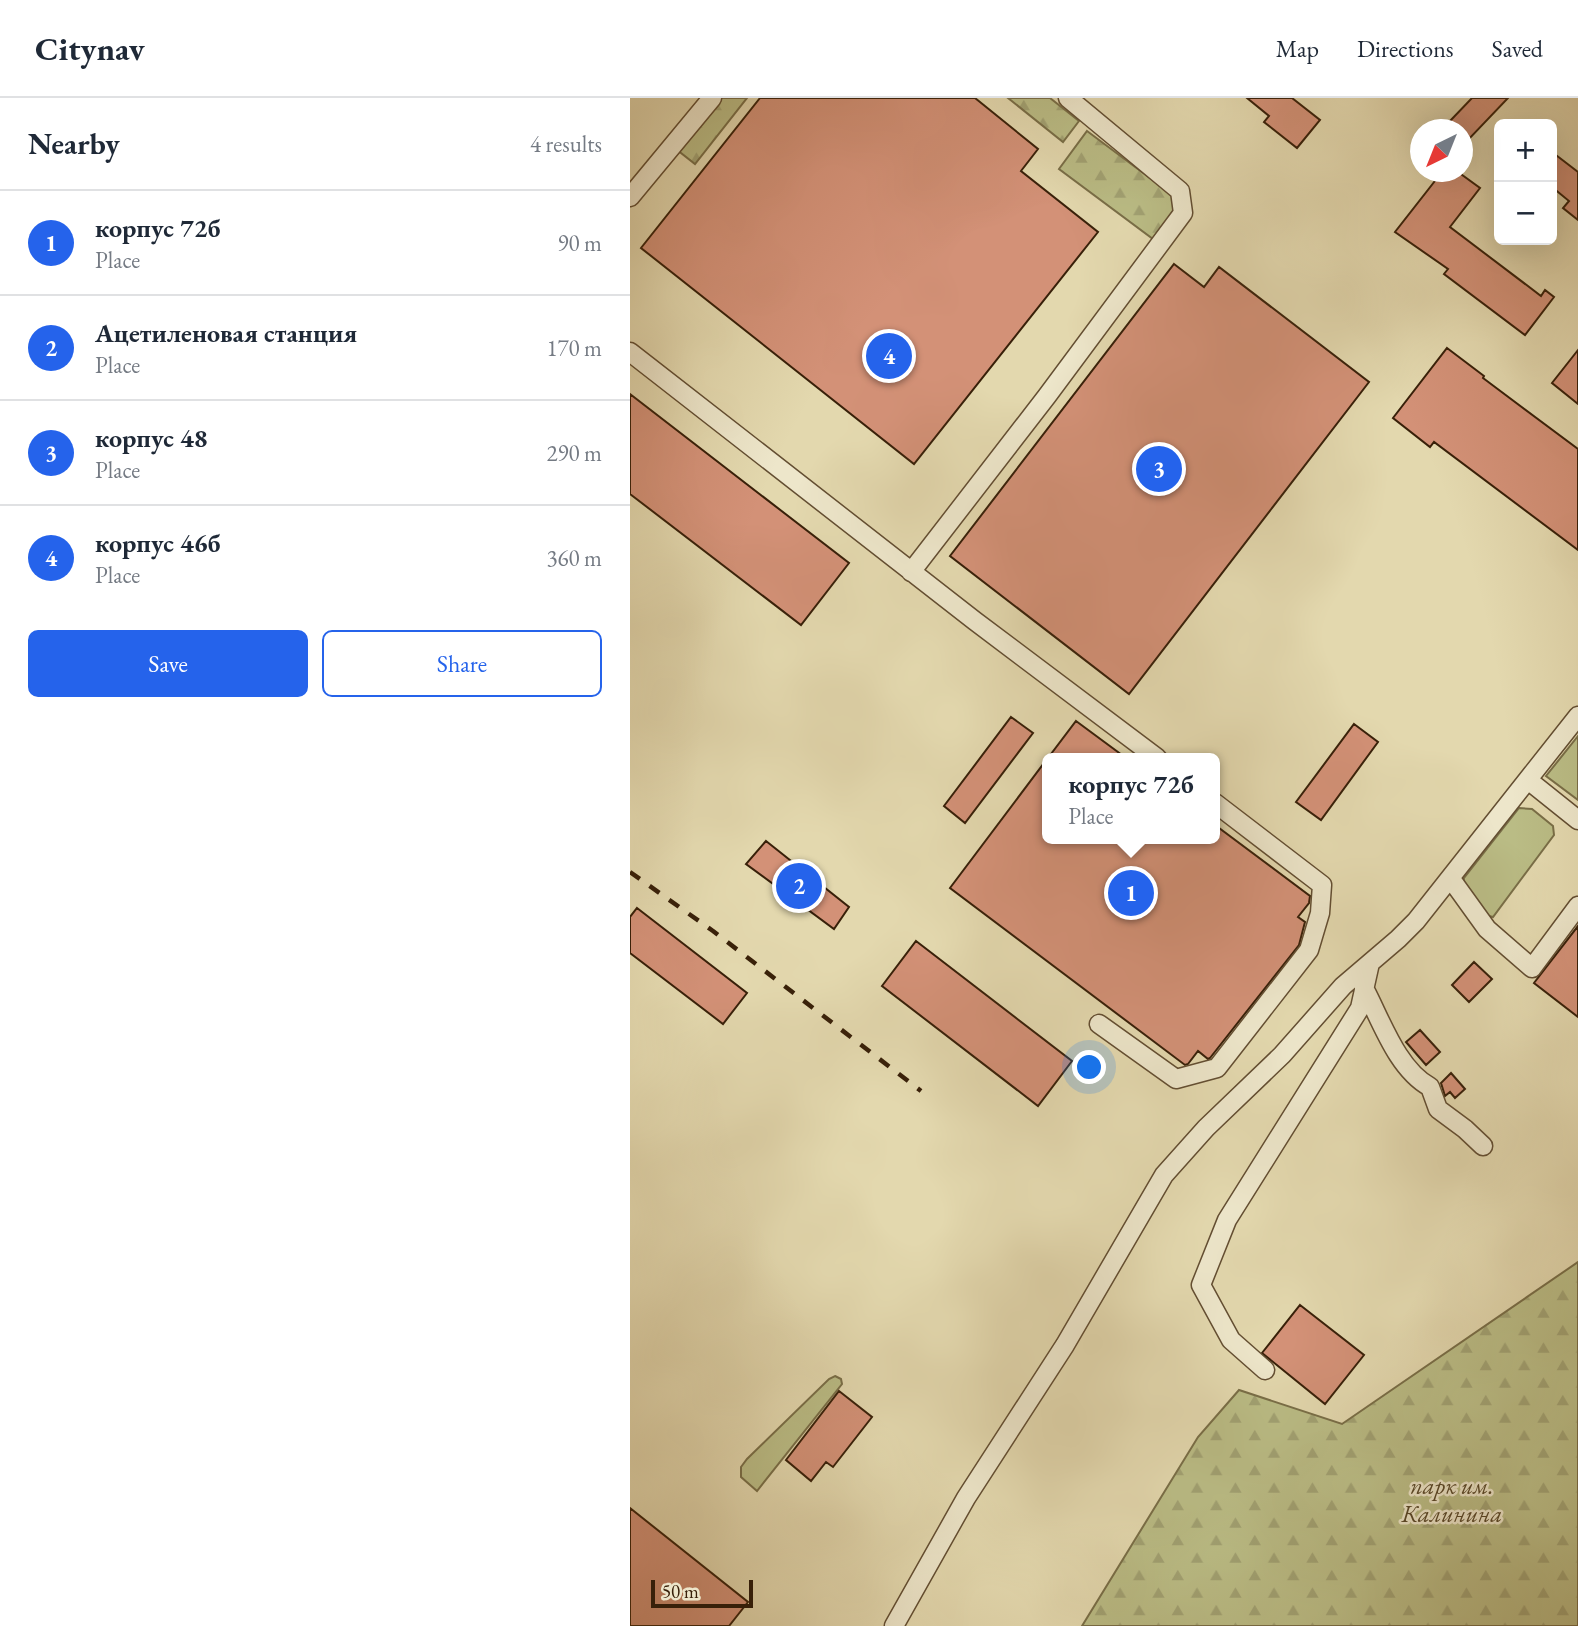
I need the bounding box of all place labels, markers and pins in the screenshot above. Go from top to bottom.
pin: 4 [866,330,912,382]
pin: 3 [1136,443,1182,495]
pin: 2 [776,860,822,912]
pin: 1 [1108,867,1154,919]

